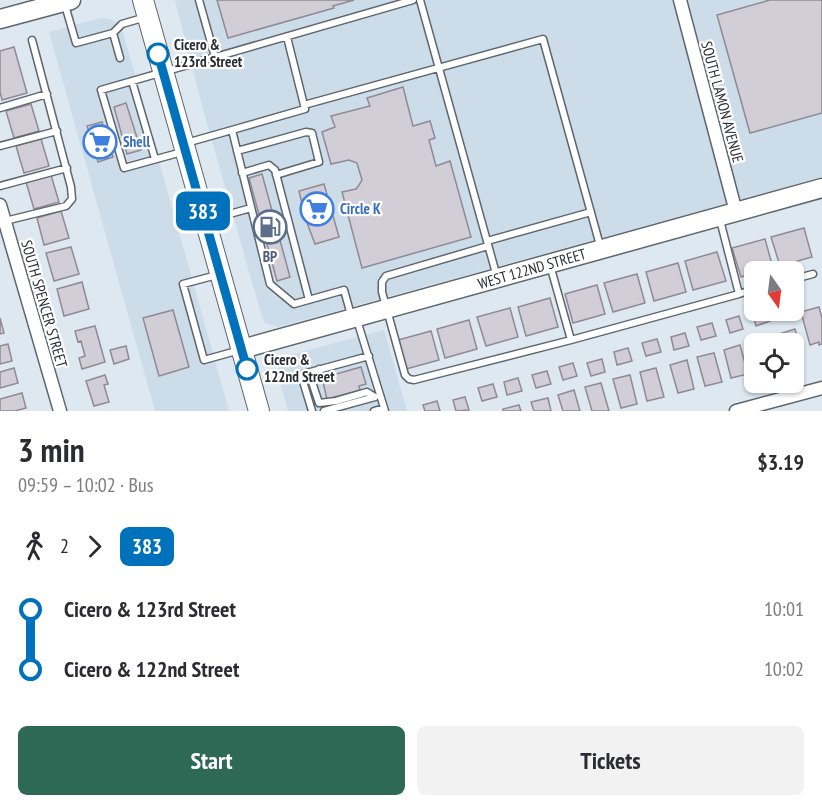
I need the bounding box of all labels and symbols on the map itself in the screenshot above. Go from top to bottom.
place label: Cicero & 123rd Street [174,35,243,71]
street label: SOUTH LAMON AVENUE [697,39,748,165]
marker: Cicero & 123rd Street [147,43,169,65]
supermarket icon: Shell [82,124,118,160]
place label: Shell [123,132,150,151]
supermarket icon: Circle K [299,191,335,227]
line badge: 383 [168,192,238,230]
place label: Circle K [340,199,381,218]
fuel station icon: BP [252,209,288,245]
street label: SOUTH SPENCER STREET [17,238,72,370]
street label: WEST 122ND STREET [476,244,588,293]
place label: BP [263,247,277,266]
north arrow [744,261,804,321]
place label: Cicero & 122nd Street [264,350,335,386]
marker: Cicero & 122nd Street [236,358,258,380]

